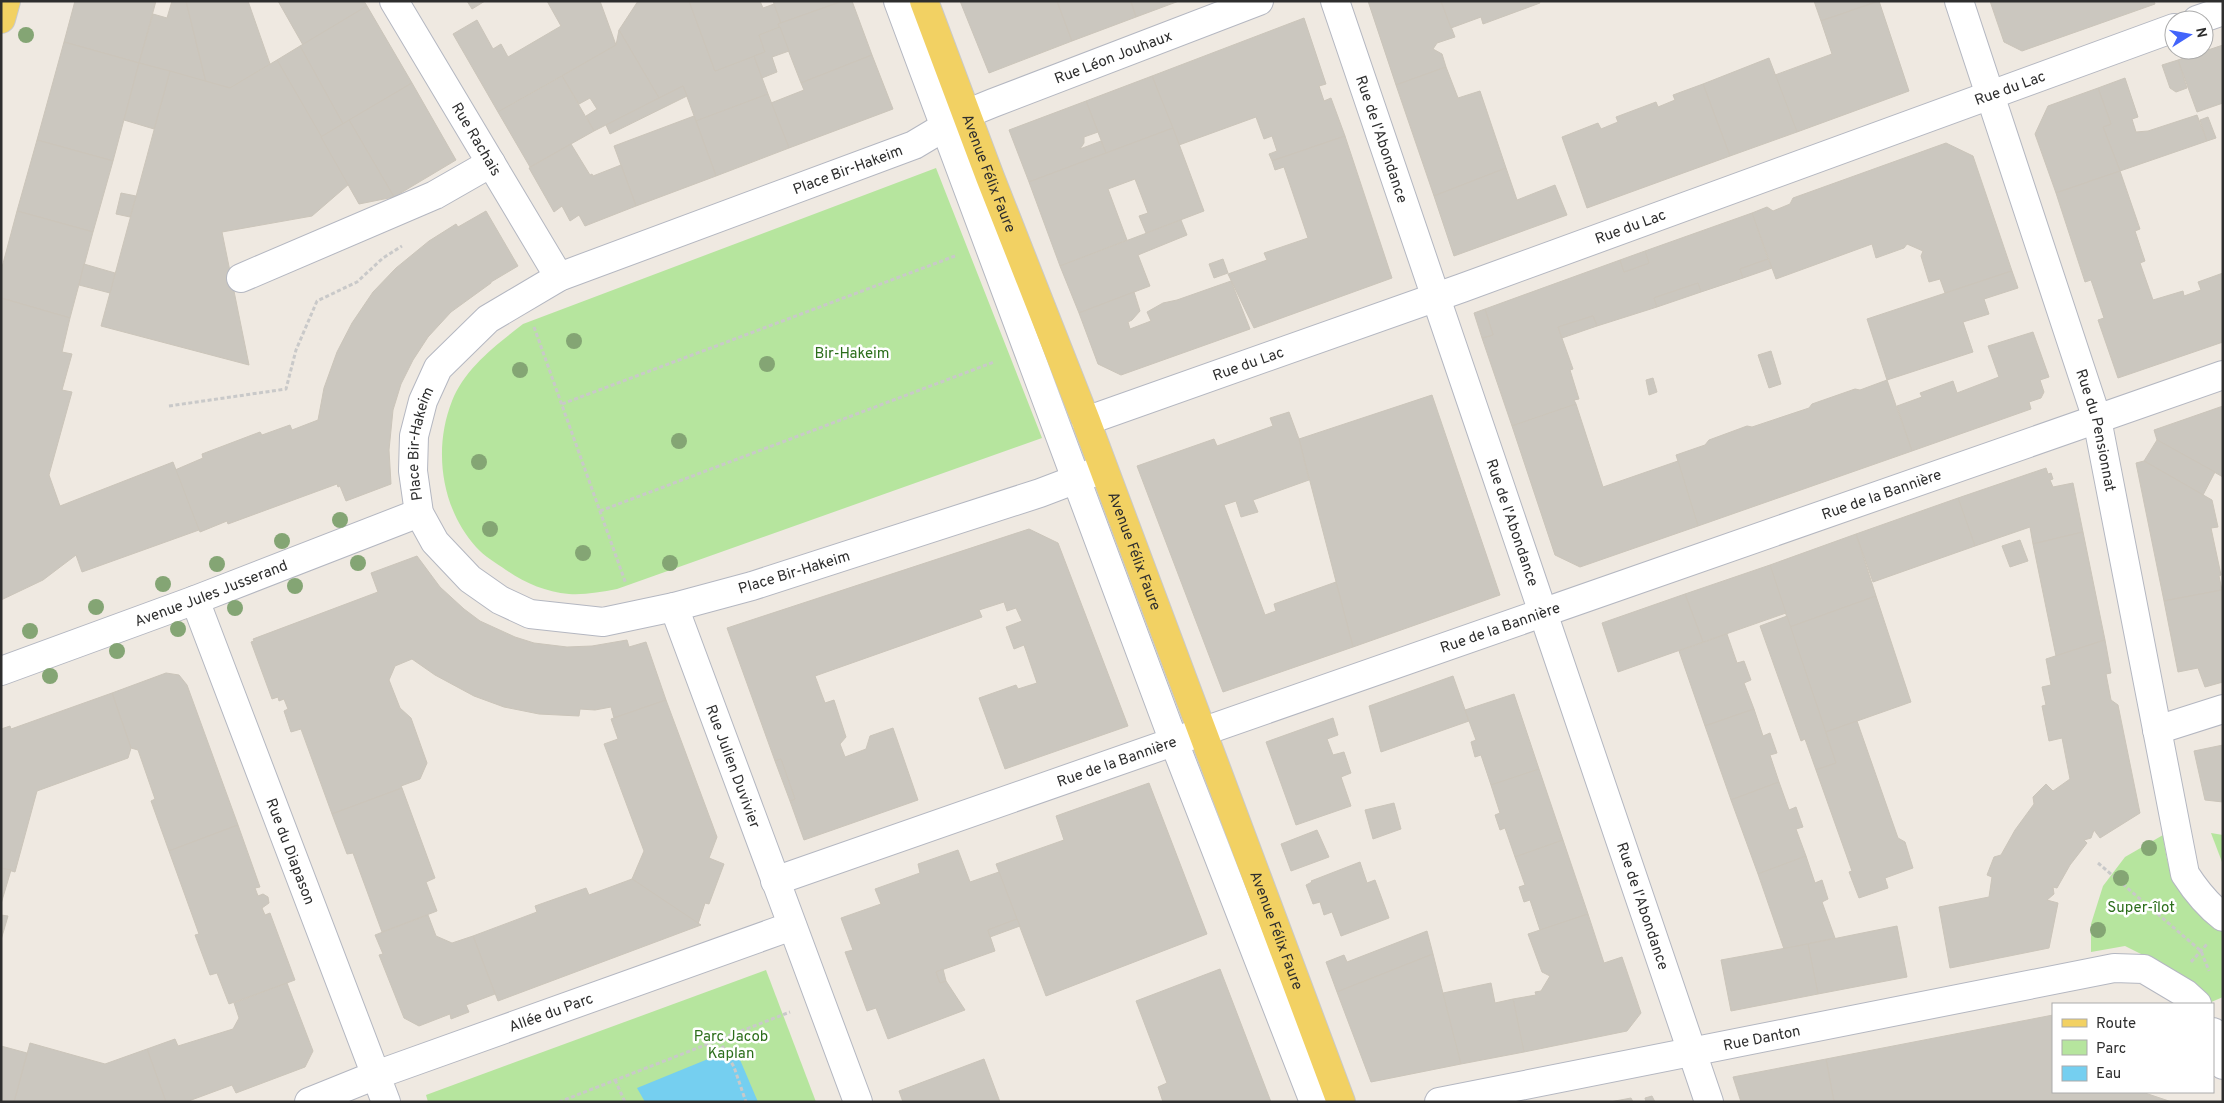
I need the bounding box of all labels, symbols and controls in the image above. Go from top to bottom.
north arrow [2164,10,2214,60]
text: N [2191,26,2210,39]
street label: Rue Léon Jouhaux [1052,27,1175,89]
street label: Rue du Lac [1972,68,2048,111]
street label: Rue de l'Abondance [1350,73,1411,206]
street label: Rue Rachais [446,100,505,180]
street label: Avenue Félix Faure [956,112,1019,236]
street label: Place Bir-Hakeim [791,142,906,200]
street label: Rue du Lac [1593,206,1669,250]
street label: Rue du Lac [1211,344,1287,386]
park label: Bir-Hakeim [814,345,890,364]
street label: Rue du Pensionnat [2070,367,2119,494]
street label: Place Bir-Hakeim [405,384,439,502]
street label: Rue de l'Abondance [1481,457,1542,589]
street label: Rue de la Bannière [1819,466,1944,525]
street label: Avenue Félix Faure [1102,490,1164,614]
street label: Place Bir-Hakeim [736,547,853,599]
street label: Avenue Jules Jusserand [132,557,291,632]
street label: Rue de la Bannière [1438,599,1563,659]
street label: Rue Julien Duvivier [700,703,763,831]
street label: Rue de la Bannière [1055,733,1180,793]
street label: Rue du Diapason [260,796,318,908]
street label: Rue de l'Abondance [1611,840,1672,973]
street label: Avenue Félix Faure [1244,869,1306,993]
park label: Super-îlot [2107,899,2175,918]
street label: Allée du Parc [507,990,596,1038]
legend [2052,1003,2214,1093]
text: Route [2096,1015,2136,1034]
street label: Rue Danton [1722,1022,1802,1056]
park label: Parc Jacob Kaplan [694,1028,768,1064]
text: Parc [2096,1040,2126,1059]
text: Eau [2096,1065,2121,1084]

